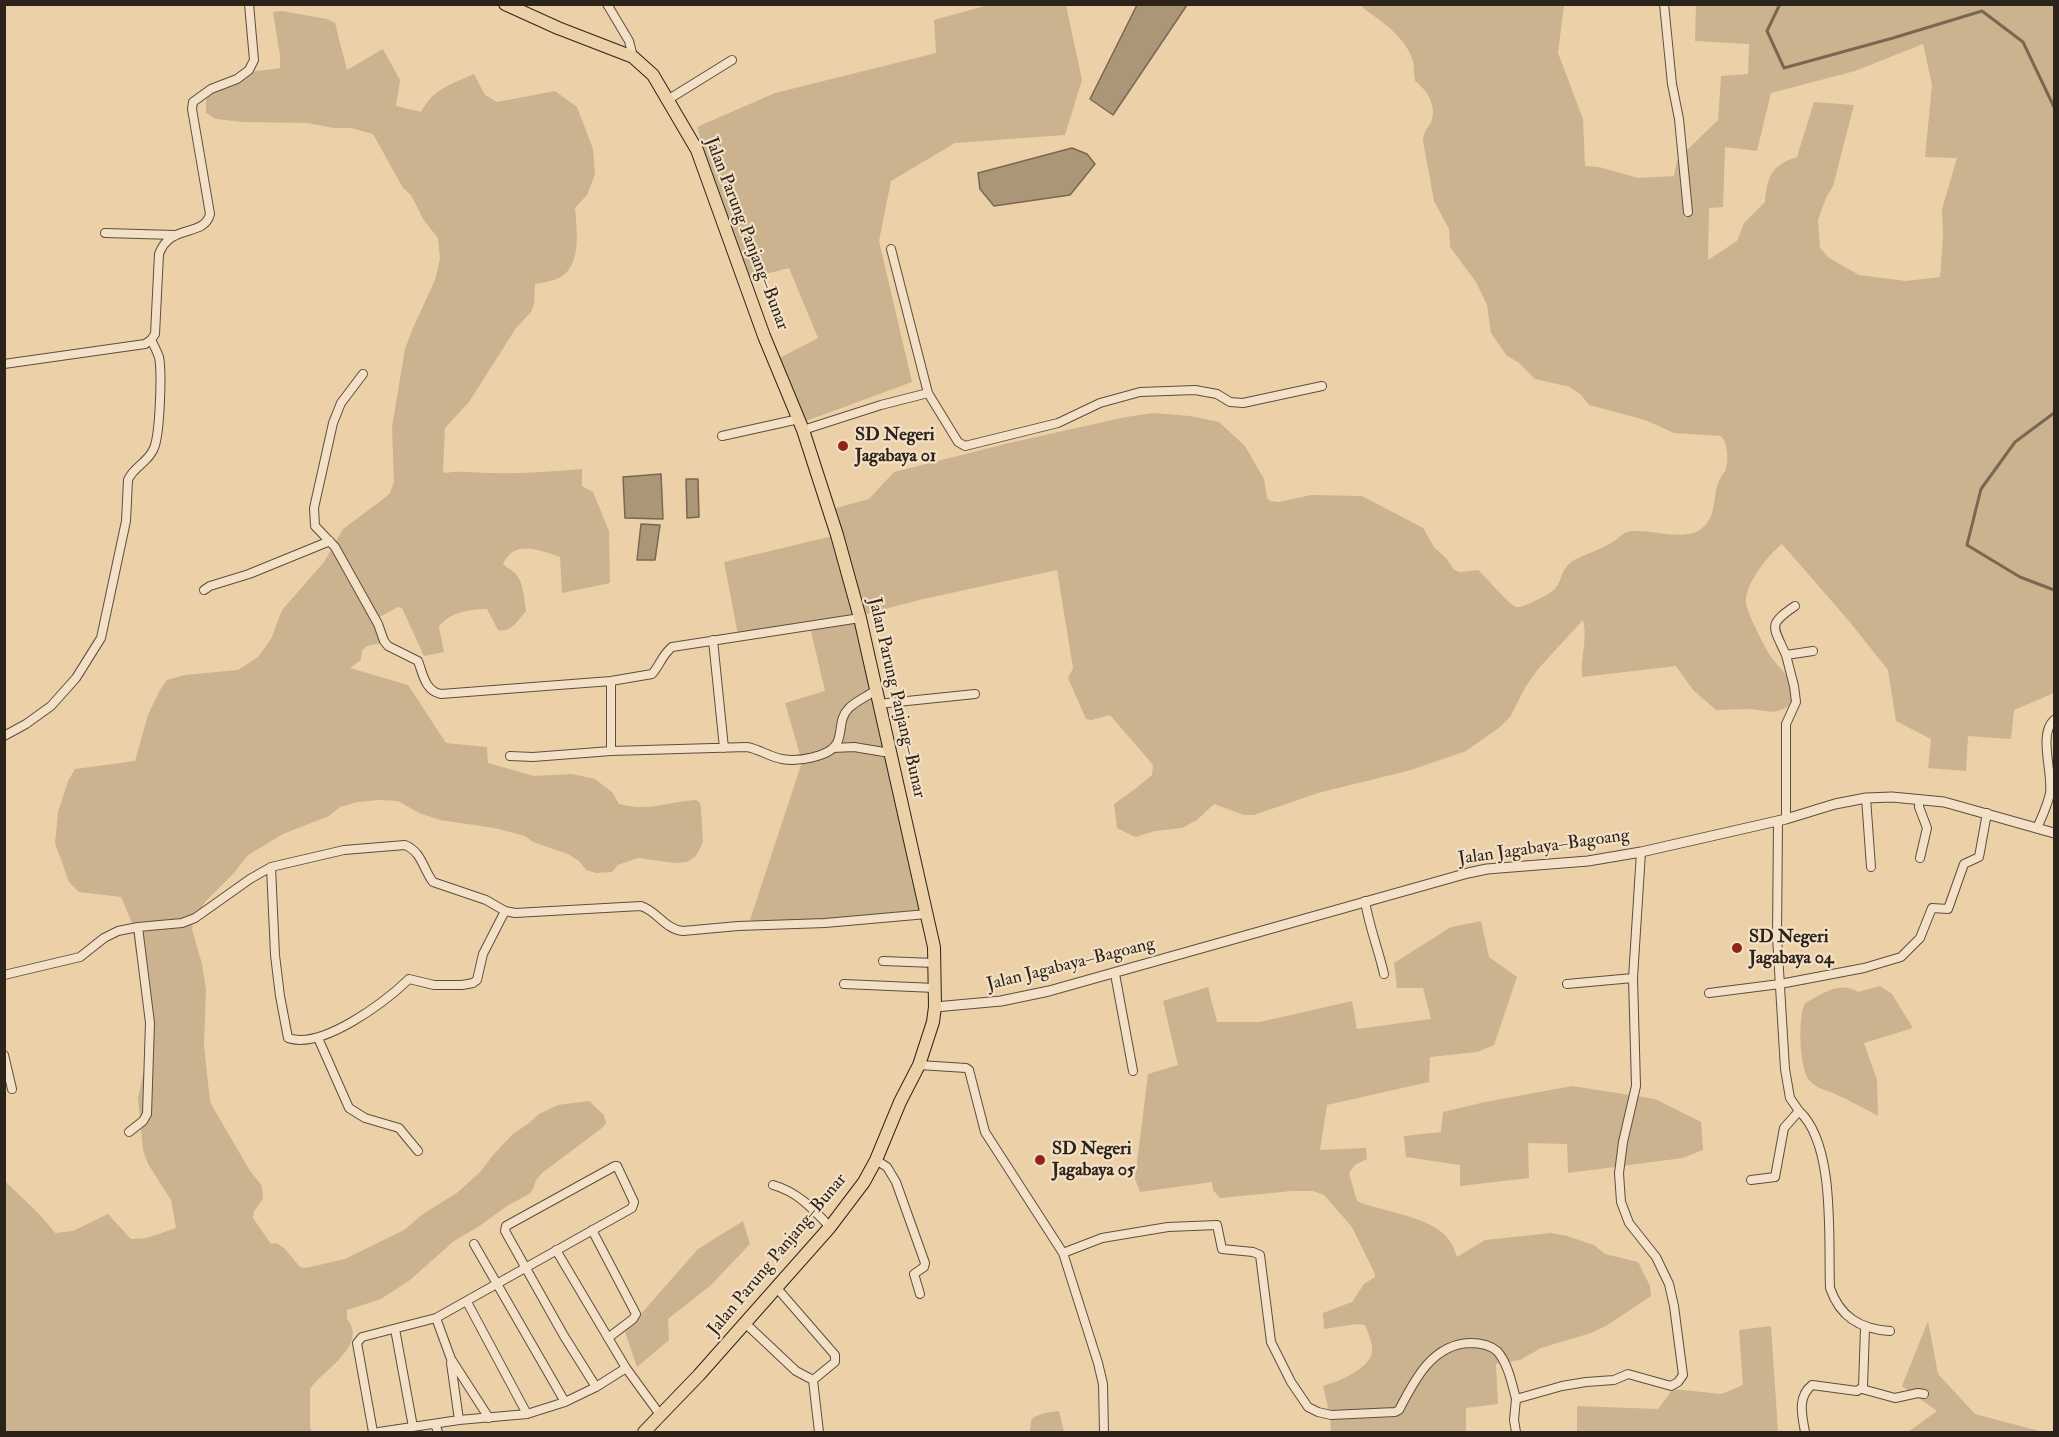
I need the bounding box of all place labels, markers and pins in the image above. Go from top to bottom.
place label: SD Negeri Jagabaya 01 [855,425,936,468]
marker: SD Negeri Jagabaya 01 [836,439,850,453]
place label: SD Negeri Jagabaya 04 [1749,927,1834,970]
marker: SD Negeri Jagabaya 04 [1730,941,1744,955]
place label: SD Negeri Jagabaya 05 [1052,1139,1135,1182]
marker: SD Negeri Jagabaya 05 [1033,1153,1047,1167]

